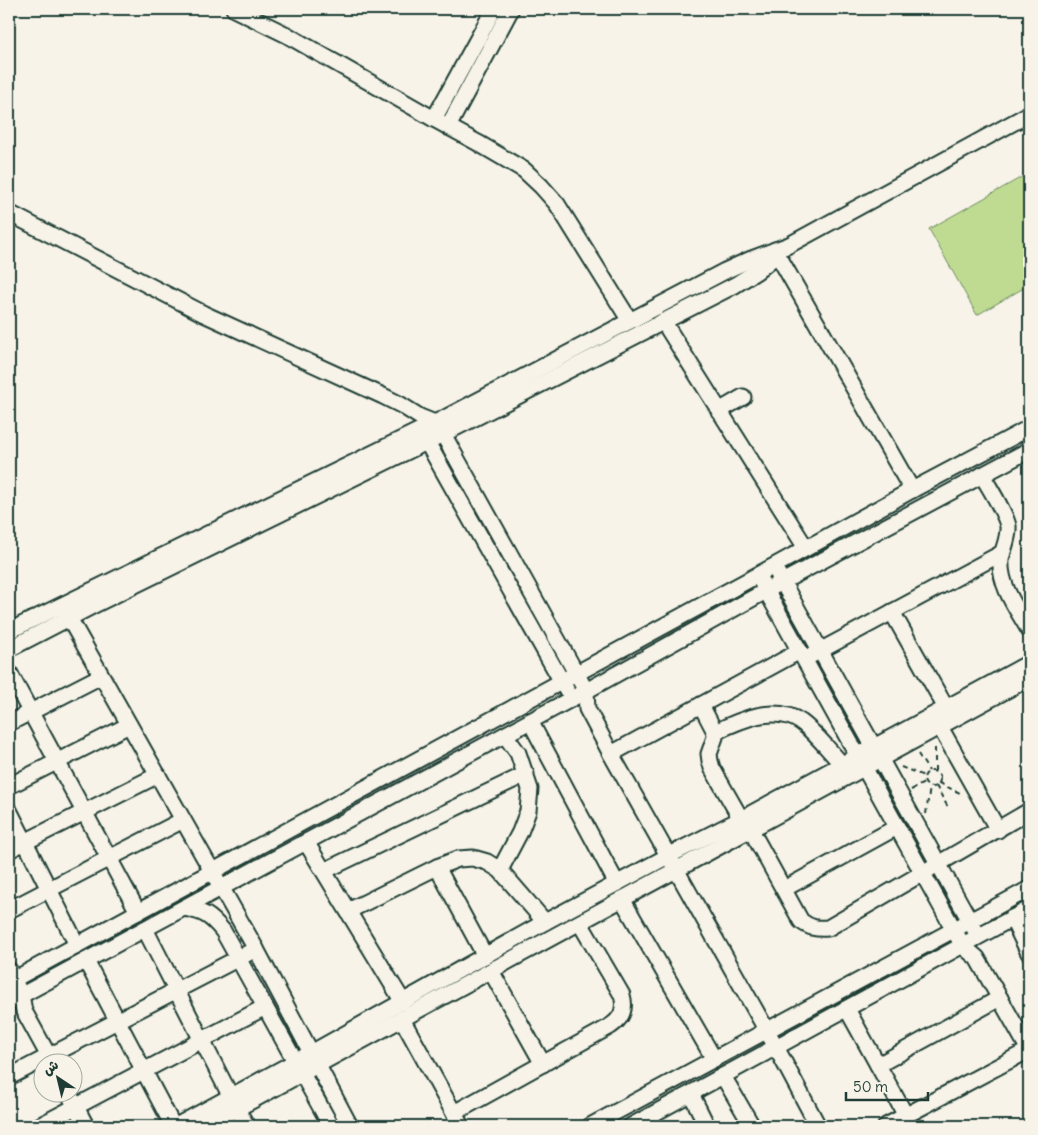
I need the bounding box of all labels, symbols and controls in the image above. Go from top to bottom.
north arrow [32,1052,82,1102]
text: ش [39,1056,62,1079]
scale bar [846,1070,928,1102]
text: 50 m [853,1077,888,1096]

